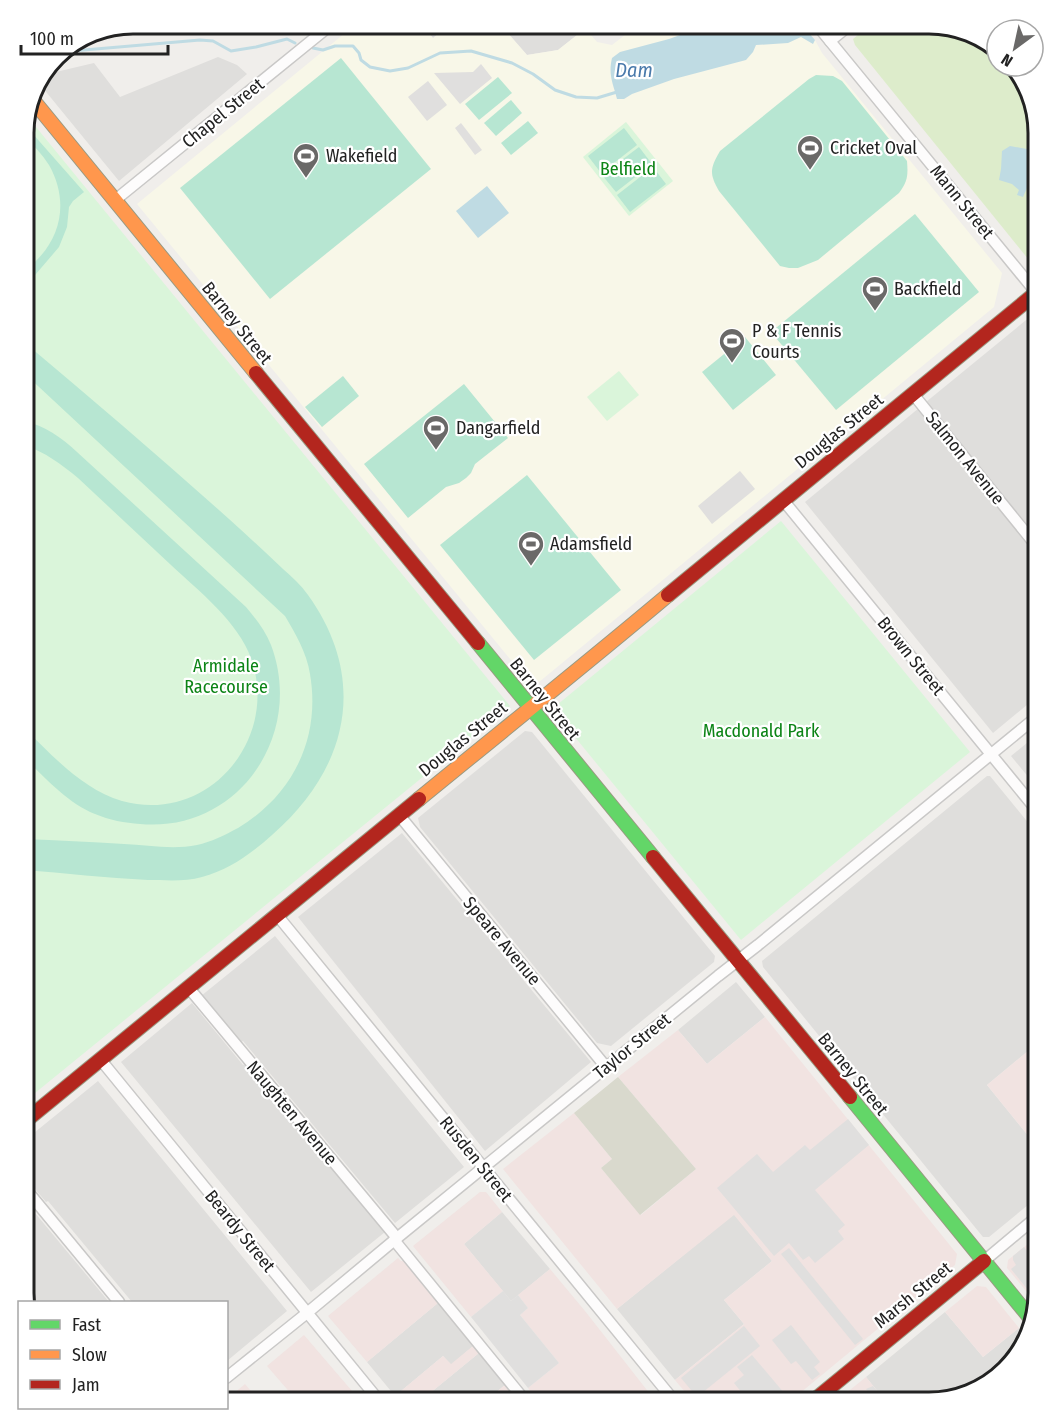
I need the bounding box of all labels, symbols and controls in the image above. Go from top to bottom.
scale bar [21,18,168,56]
north arrow [985,18,1045,78]
text: 100 m [30,28,74,50]
text: N [998,50,1016,71]
water label: Dam [615,58,653,82]
street label: Chapel Street [178,73,268,153]
sports icon: Cricket Oval [795,133,825,171]
place label: Cricket Oval [830,137,917,159]
sports icon: Wakefield [291,141,321,179]
place label: Wakefield [326,145,398,167]
park label: Belfield [600,158,656,180]
street label: Mann Street [925,160,999,244]
sports icon: Backfield [860,274,890,312]
street label: Barney Street [197,277,277,369]
place label: Backfield [894,278,961,300]
place label: P & F Tennis Courts [752,320,842,363]
sports icon: P & F Tennis Courts [717,326,747,364]
street label: Douglas Street [790,389,888,473]
street label: Salmon Avenue [921,407,1009,509]
sports icon: Dangarfield [421,413,451,451]
place label: Dangarfield [456,417,540,439]
sports icon: Adamsfield [516,529,546,567]
place label: Adamsfield [550,533,632,555]
street label: Brown Street [873,612,949,700]
street label: Barney Street [505,653,585,745]
park label: Armidale Racecourse [184,655,268,698]
street label: Douglas Street [414,697,512,781]
park label: Macdonald Park [703,720,820,742]
street label: Speare Avenue [459,892,546,990]
street label: Taylor Street [589,1008,675,1084]
street label: Barney Street [813,1028,893,1120]
street label: Naughten Avenue [242,1056,342,1170]
street label: Rusden Street [435,1112,517,1206]
street label: Beardy Street [200,1185,280,1277]
street label: Marsh Street [870,1257,956,1333]
legend [18,1301,228,1409]
text: Fast [72,1314,101,1336]
text: Slow [72,1344,107,1366]
text: Jam [72,1374,100,1396]

